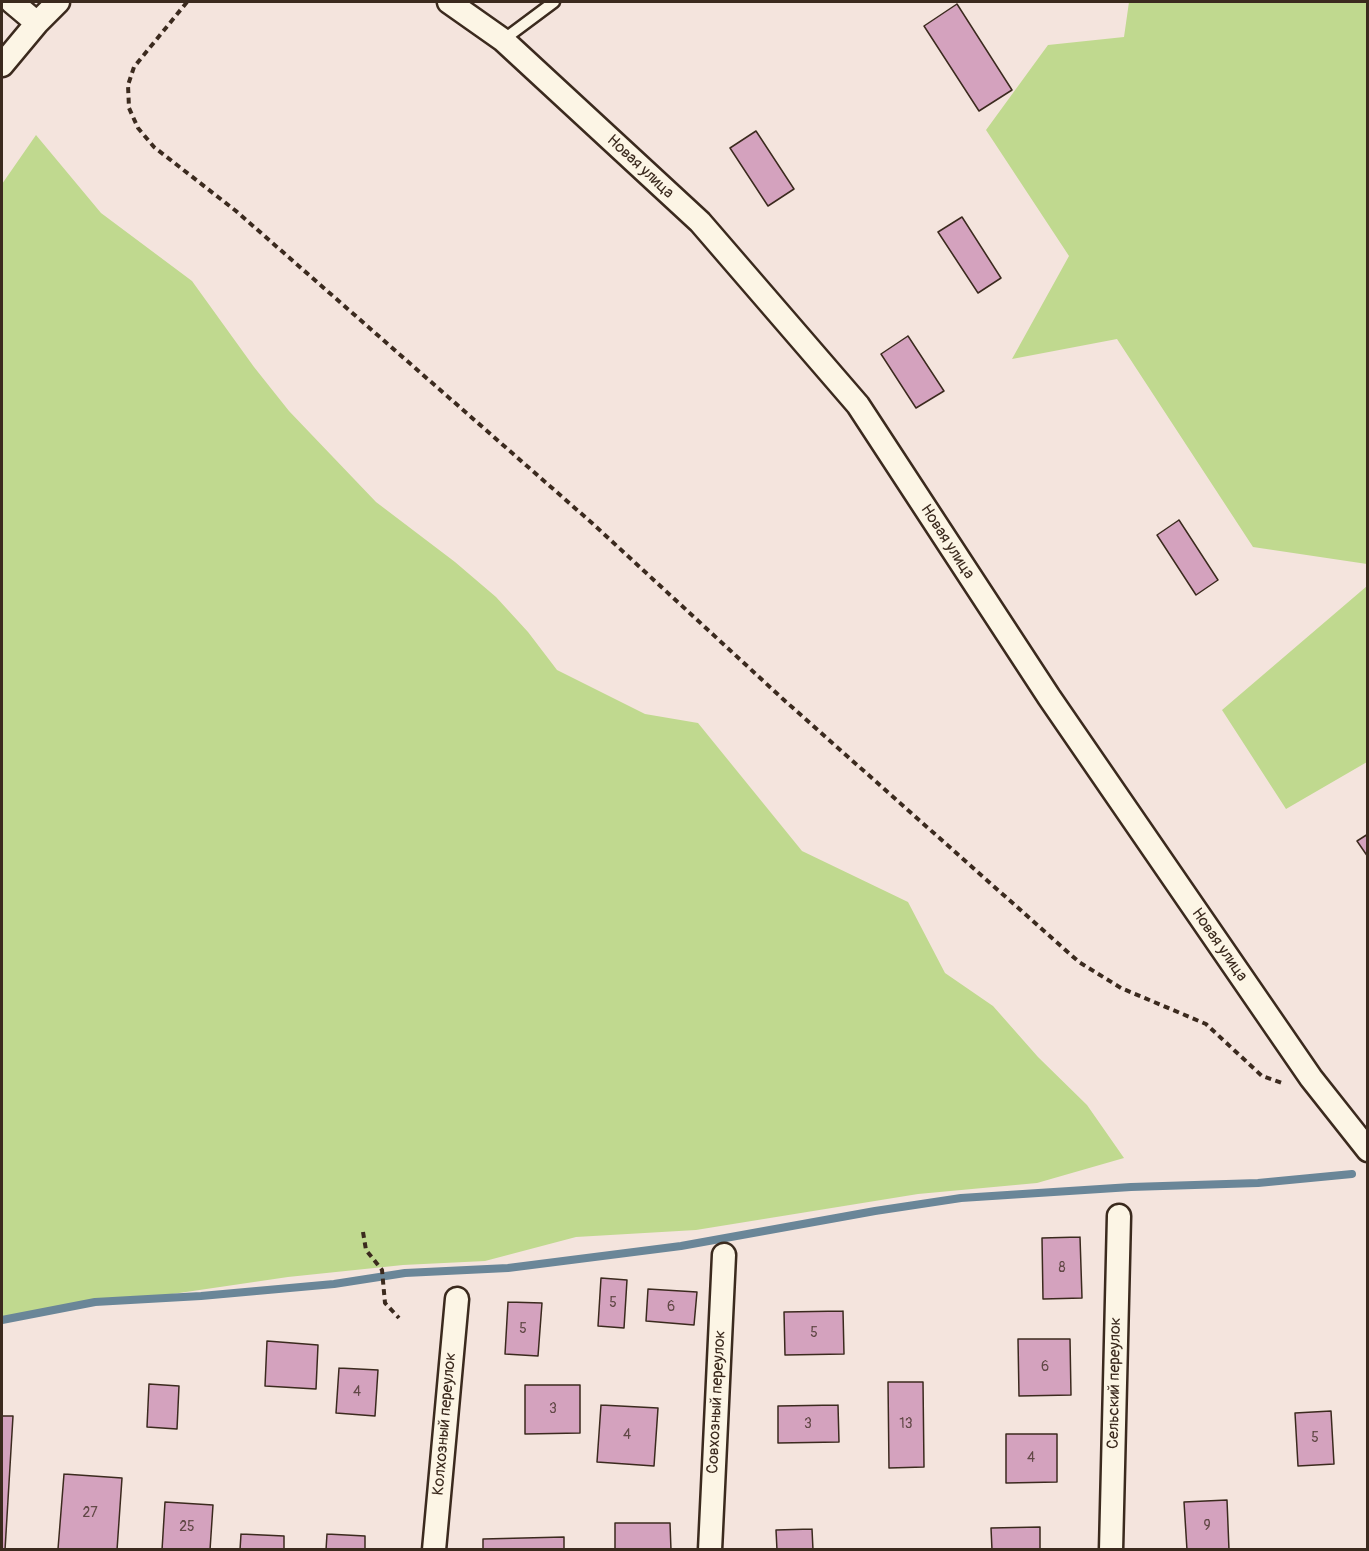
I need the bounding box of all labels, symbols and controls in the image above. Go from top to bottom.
street label: Новая улица [602,131,678,203]
street label: Новая улица [916,501,978,583]
street label: Новая улица [1187,905,1251,985]
house number: 8 [1058,1260,1066,1276]
house number: 5 [609,1295,617,1311]
house number: 6 [667,1299,675,1315]
street label: Сельский переулок [1104,1317,1126,1449]
house number: 5 [519,1321,527,1337]
house number: 5 [810,1325,818,1341]
street label: Совхозный переулок [704,1330,730,1474]
street label: Колхозный переулок [429,1352,461,1496]
house number: 6 [1041,1359,1049,1375]
house number: 4 [353,1384,361,1400]
house number: 3 [549,1401,557,1417]
house number: 3 [804,1416,812,1432]
house number: 13 [899,1416,913,1432]
house number: 4 [623,1427,631,1443]
house number: 5 [1311,1430,1319,1446]
house number: 4 [1027,1450,1035,1466]
house number: 27 [82,1505,98,1521]
house number: 9 [1203,1518,1211,1534]
house number: 25 [179,1519,195,1535]

